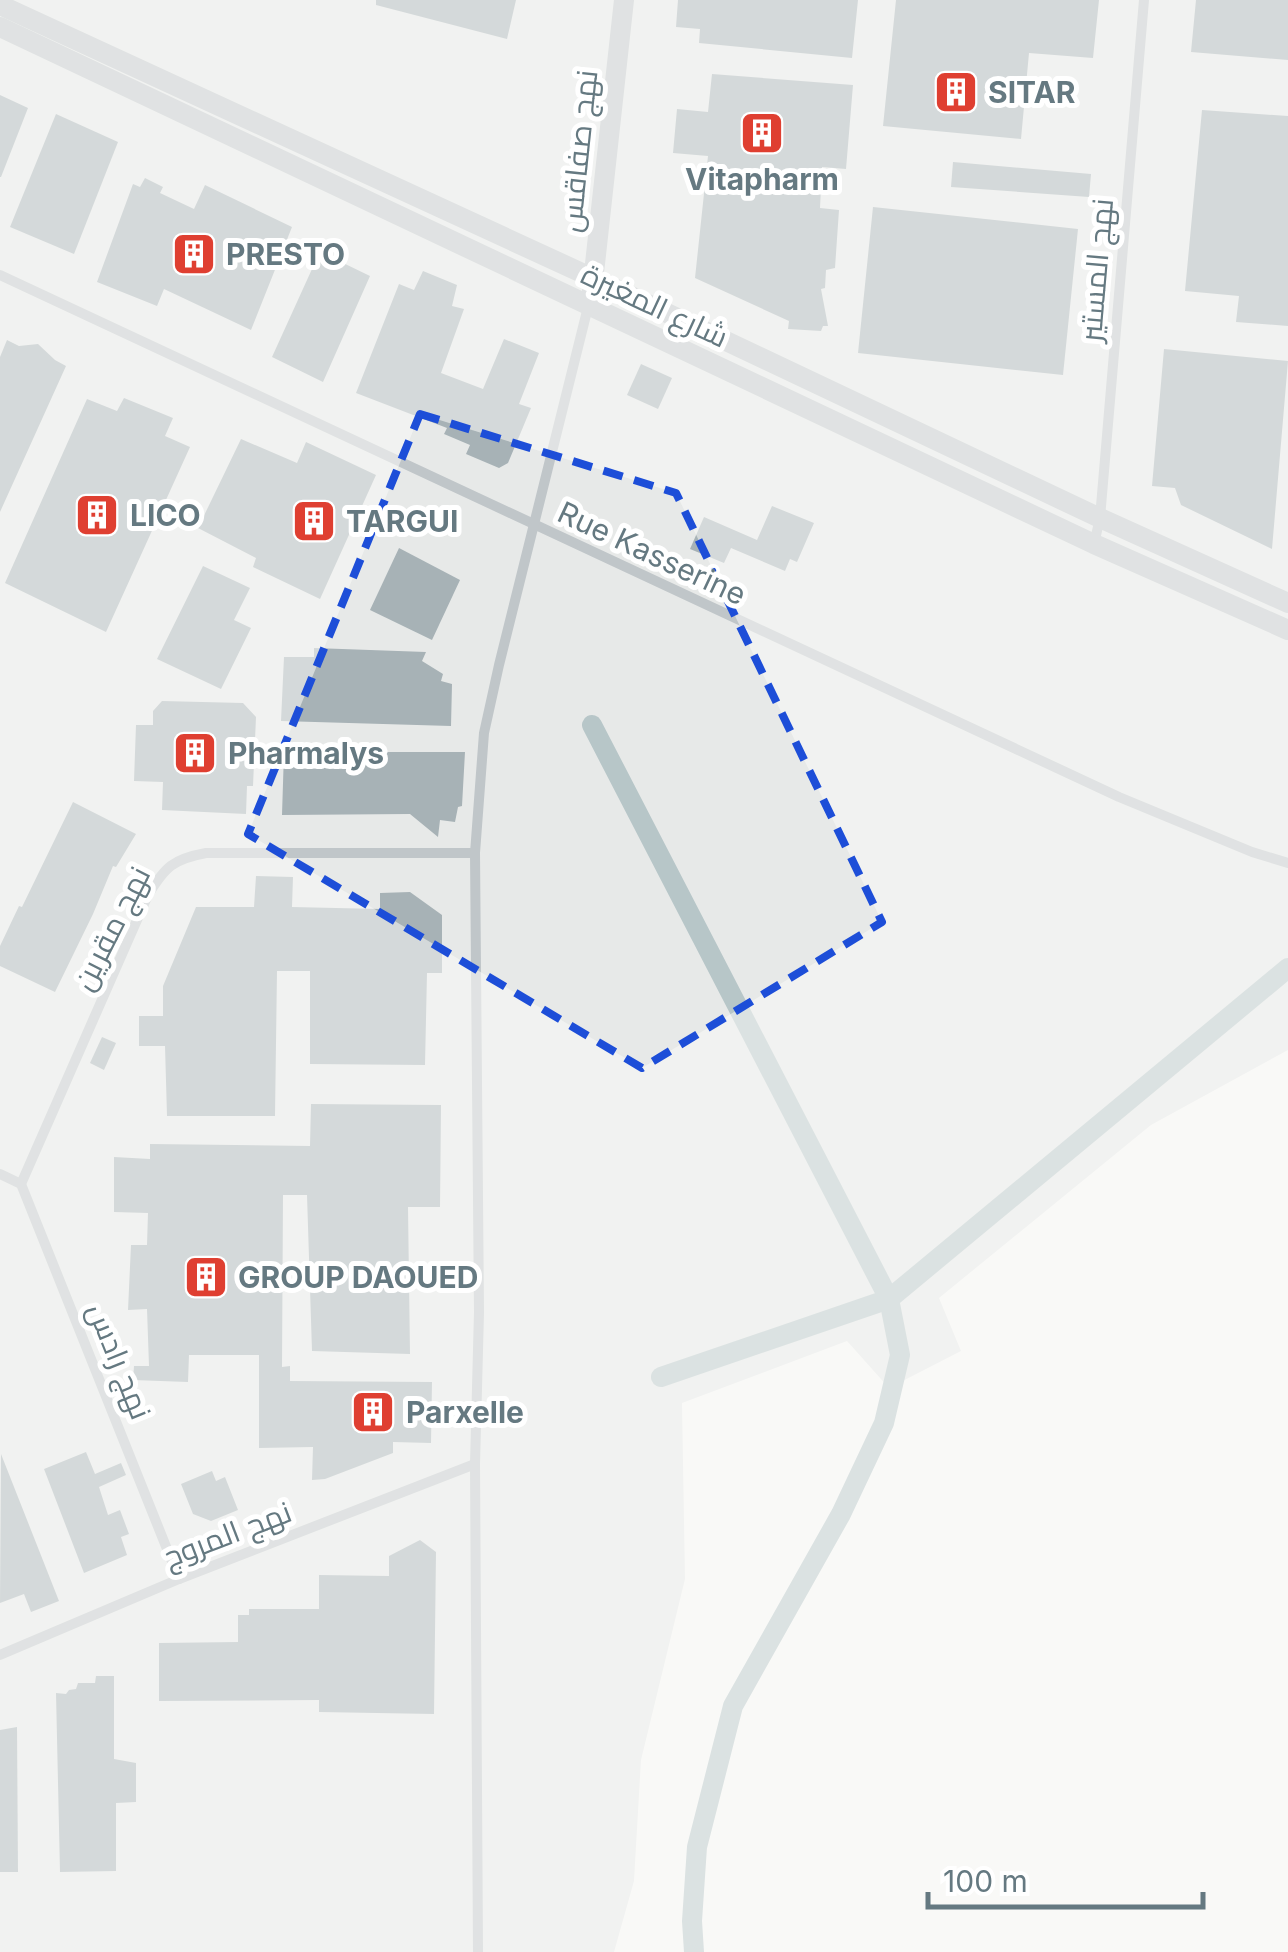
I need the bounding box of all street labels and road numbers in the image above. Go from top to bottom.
street label: نهج صفاقس [552,68,607,234]
street label: نهج المستير [1072,197,1123,346]
street label: شارع المغيرة [575,255,734,357]
street label: Rue Kasserine [552,494,752,612]
street label: نهج مقرين [65,860,160,997]
street label: نهج رادس [78,1298,160,1425]
street label: نهج المروج [158,1493,297,1578]

